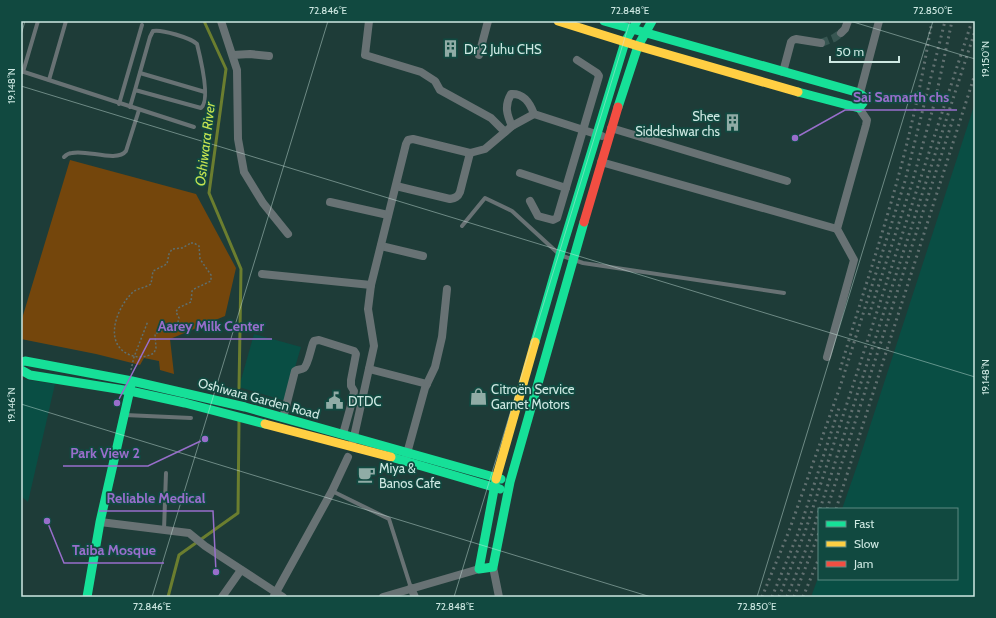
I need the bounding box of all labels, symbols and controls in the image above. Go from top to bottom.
text: 72.846°E [309,4,348,17]
text: 72.848°E [611,4,650,17]
text: 72.850°E [913,4,953,17]
scale bar [830,38,899,64]
building icon: Dr 2 Juhu CHS [441,39,461,59]
place label: Dr 2 Juhu CHS [464,41,542,57]
text: 19.150°N [979,41,992,77]
text: 50 m [836,44,864,59]
text: 19.148°N [5,68,18,104]
callout: Sai Samarth chs [845,84,957,110]
text: Sai Samarth chs [853,88,949,106]
water label: Oshiwara River [191,100,219,187]
place label: Shee Siddeshwar chs [635,108,721,139]
building icon: Shee Siddeshwar chs [723,113,743,133]
callout: Aarey Milk Center [150,313,272,339]
text: Aarey Milk Center [158,317,265,335]
text: 19.148°N [979,359,992,395]
street label: Oshiwara Garden Road [197,374,321,422]
place label: Citroën Service Garnet Motors [491,381,575,412]
shop icon: Citroën Service Garnet Motors [468,386,488,406]
text: 19.146°N [5,387,18,423]
public building icon: DTDC [325,391,345,411]
place label: DTDC [348,393,381,409]
callout: Park View 2 [63,440,148,466]
text: Park View 2 [70,444,140,462]
place label: Miya & Banos Cafe [379,460,441,491]
cafe icon: Miya & Banos Cafe [356,465,376,485]
callout: Reliable Medical [99,485,213,511]
text: Reliable Medical [107,489,206,507]
legend [818,508,958,580]
text: Fast [854,516,874,531]
text: Slow [854,536,879,551]
callout: Taiba Mosque [64,537,164,563]
text: Taiba Mosque [72,541,156,559]
text: Jam [853,556,873,571]
text: 72.846°E [133,600,172,613]
text: 72.848°E [436,600,475,613]
text: 72.850°E [737,600,777,613]

